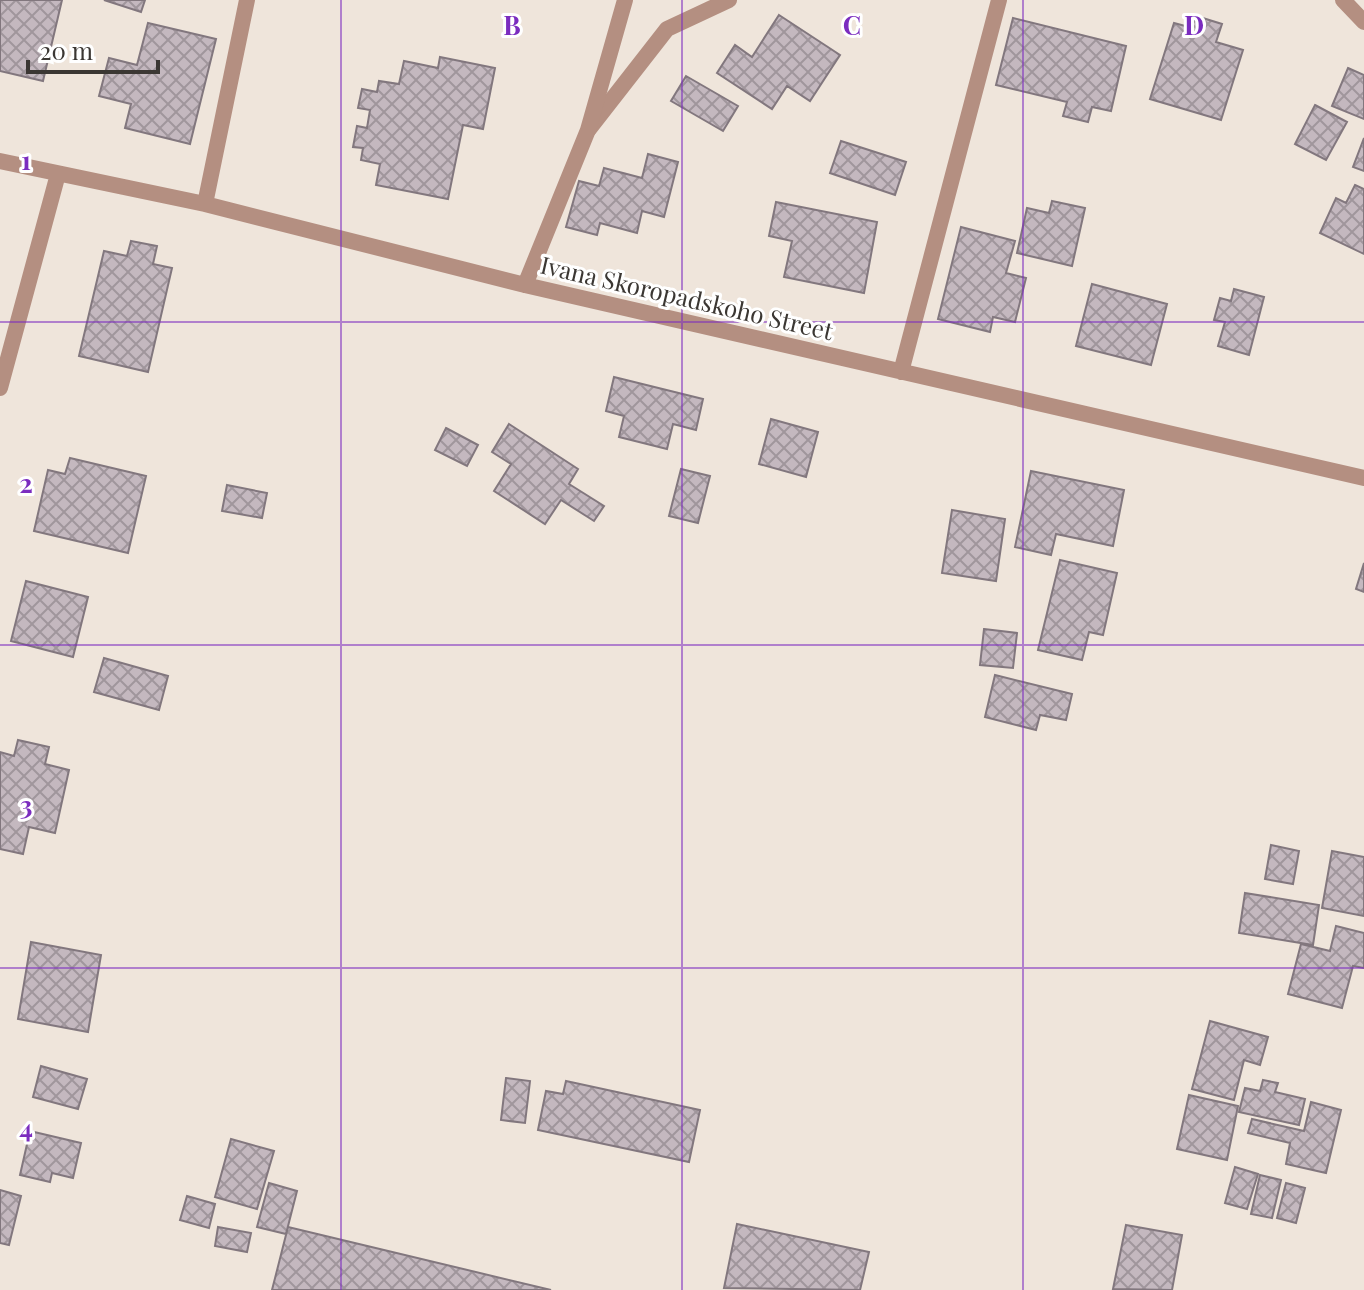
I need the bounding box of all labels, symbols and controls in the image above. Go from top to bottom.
text: B [503,7,521,42]
text: C [843,7,861,42]
text: D [1184,7,1204,42]
scale bar [28,24,158,74]
text: 20 m [40,34,93,66]
text: 1 [21,142,31,177]
street label: Ivana Skoropadskoho Street [538,248,837,346]
text: 2 [19,465,33,500]
text: 3 [20,787,32,822]
text: 4 [19,1110,33,1145]

